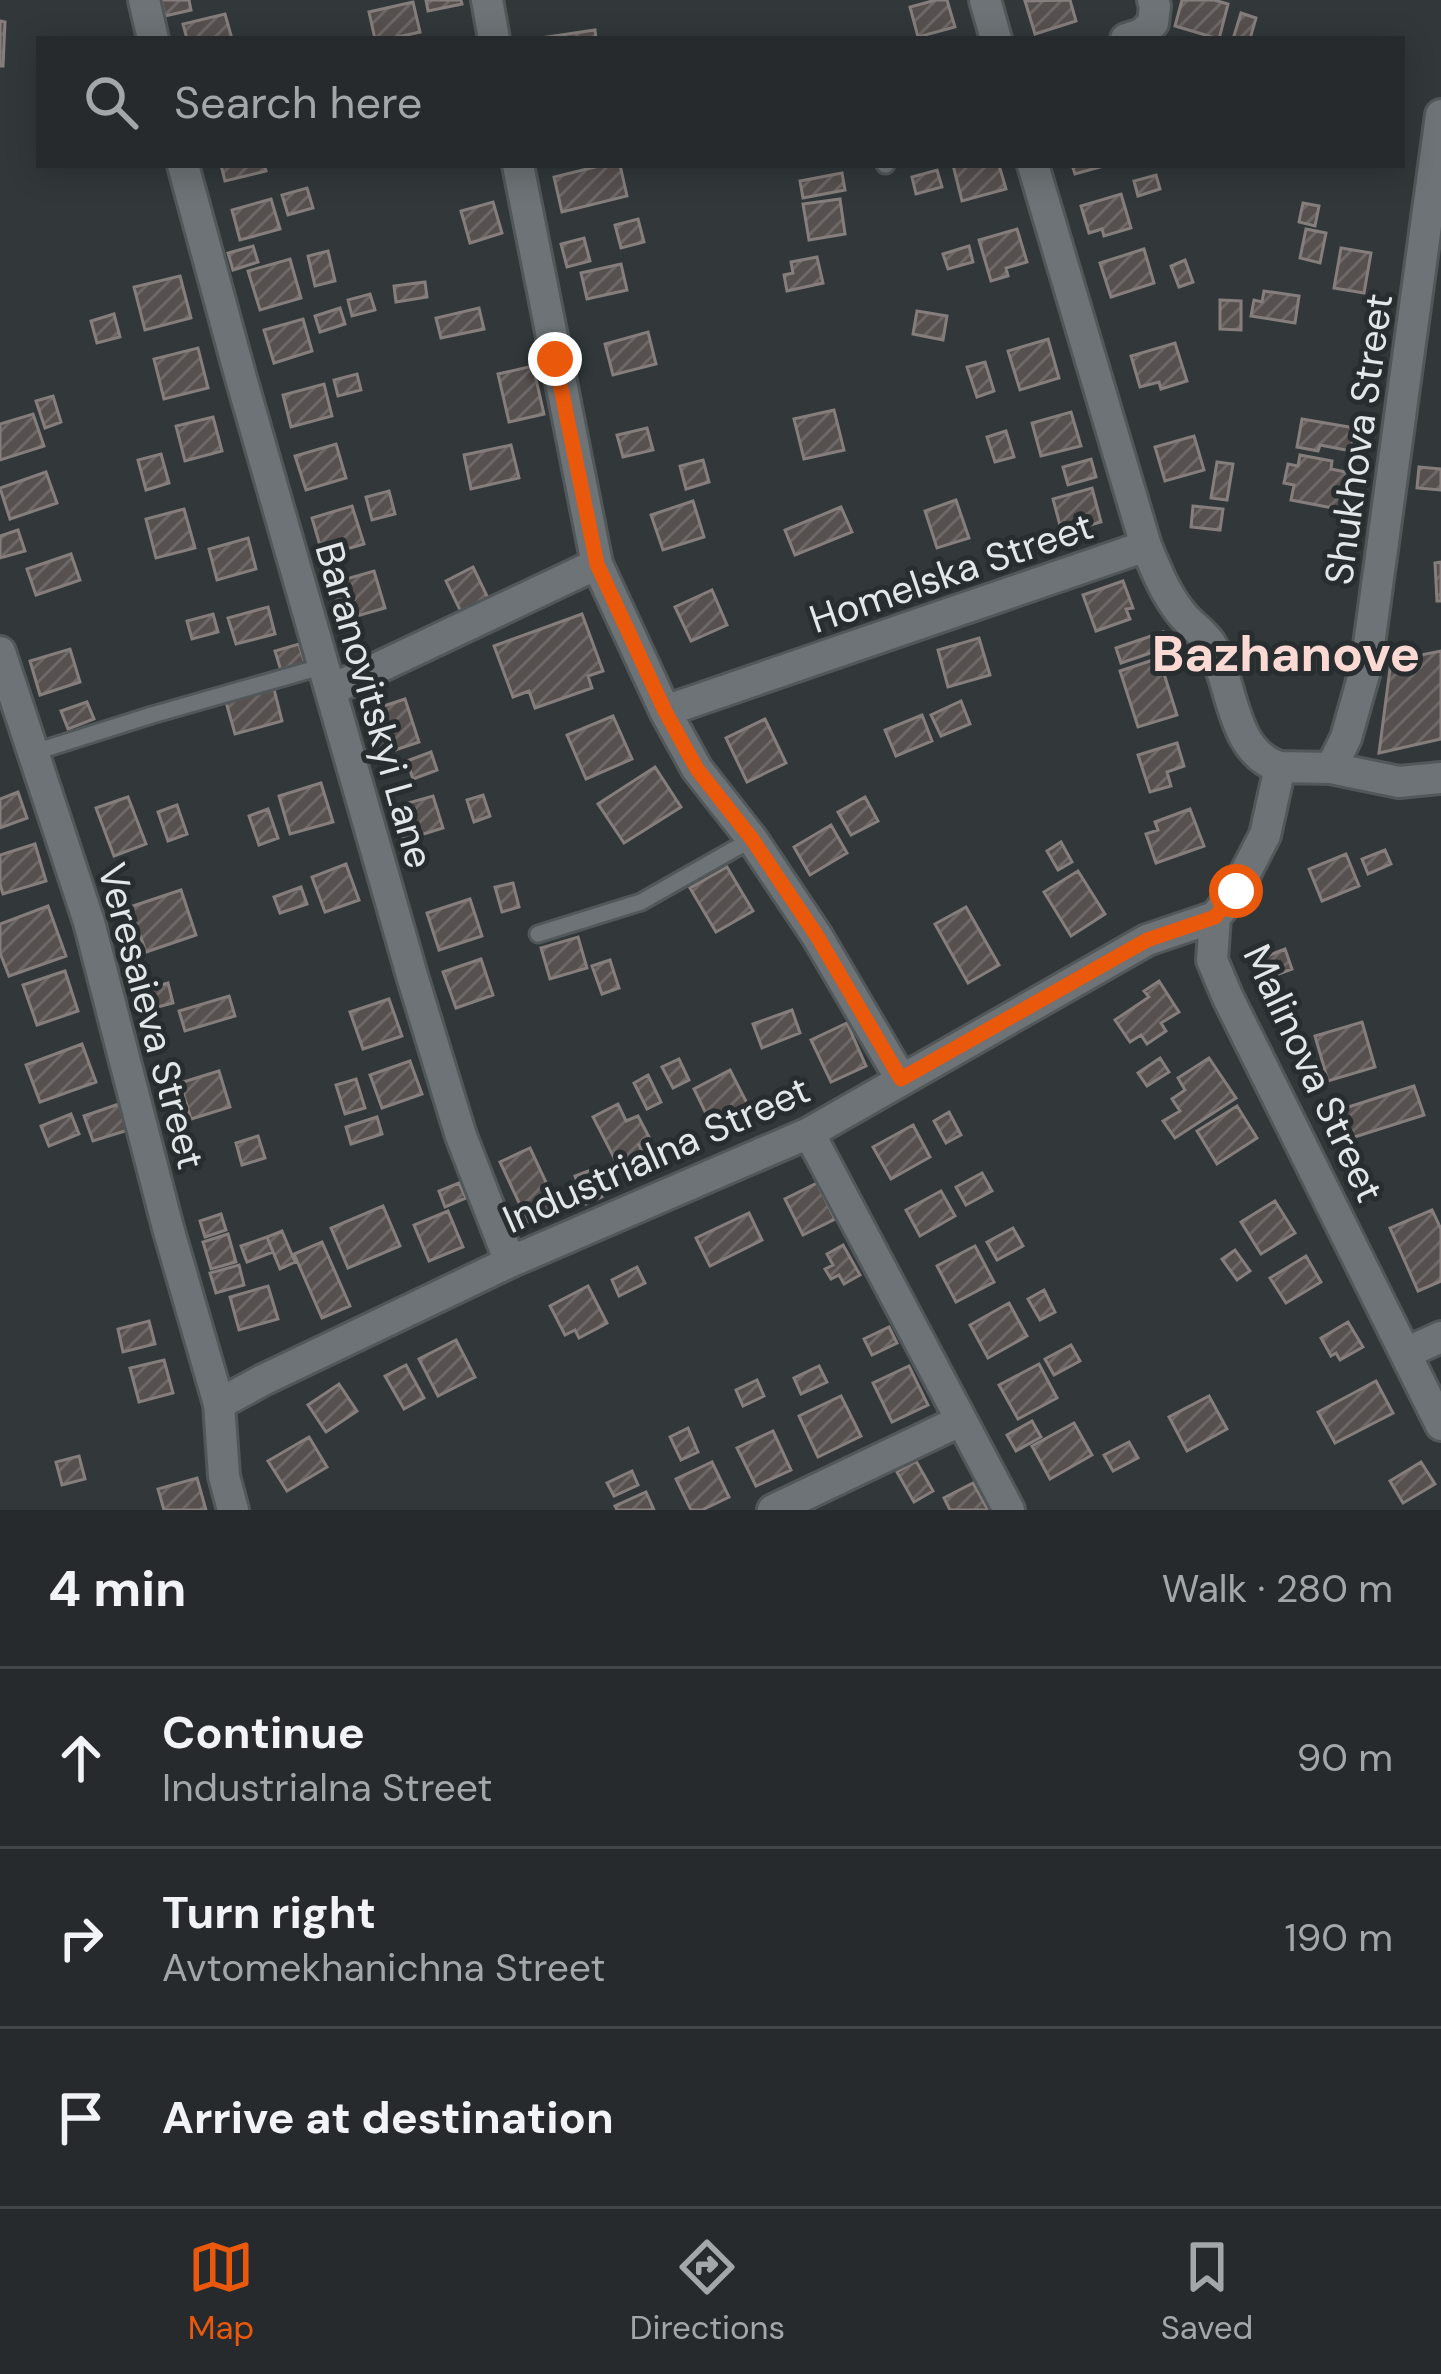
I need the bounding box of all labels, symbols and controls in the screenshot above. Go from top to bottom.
search box [36,36,1405,168]
icon: search [78,69,144,135]
text: Search here [174,73,422,132]
street label: Shukhova Street [1313,290,1404,588]
route end [528,332,582,386]
street label: Homelska Street [803,500,1100,645]
street label: Baranovitskyi Lane [304,536,445,874]
district label: Bazhanove [1152,620,1420,687]
street label: Veresaieva Street [86,858,217,1175]
route start [1209,864,1263,918]
street label: Malinova Street [1232,936,1395,1210]
street label: Industrialna Street [495,1064,818,1245]
text: 4 min [48,1555,187,1622]
text: Walk · 280 m [1162,1563,1393,1614]
text: Continue [162,1703,365,1762]
icon: ahead [48,1725,114,1791]
text: 90 m [1297,1732,1393,1783]
text: Industrialna Street [162,1762,493,1813]
text: Turn right [162,1883,376,1942]
icon: right [48,1905,114,1971]
text: 190 m [1285,1912,1393,1963]
text: Avtomekhanichna Street [162,1942,606,1993]
icon: arrive [48,2085,114,2151]
text: Arrive at destination [162,2088,614,2147]
tab: Map [188,2234,254,2349]
tab: Directions [630,2234,785,2349]
tab: Saved [1161,2234,1253,2349]

